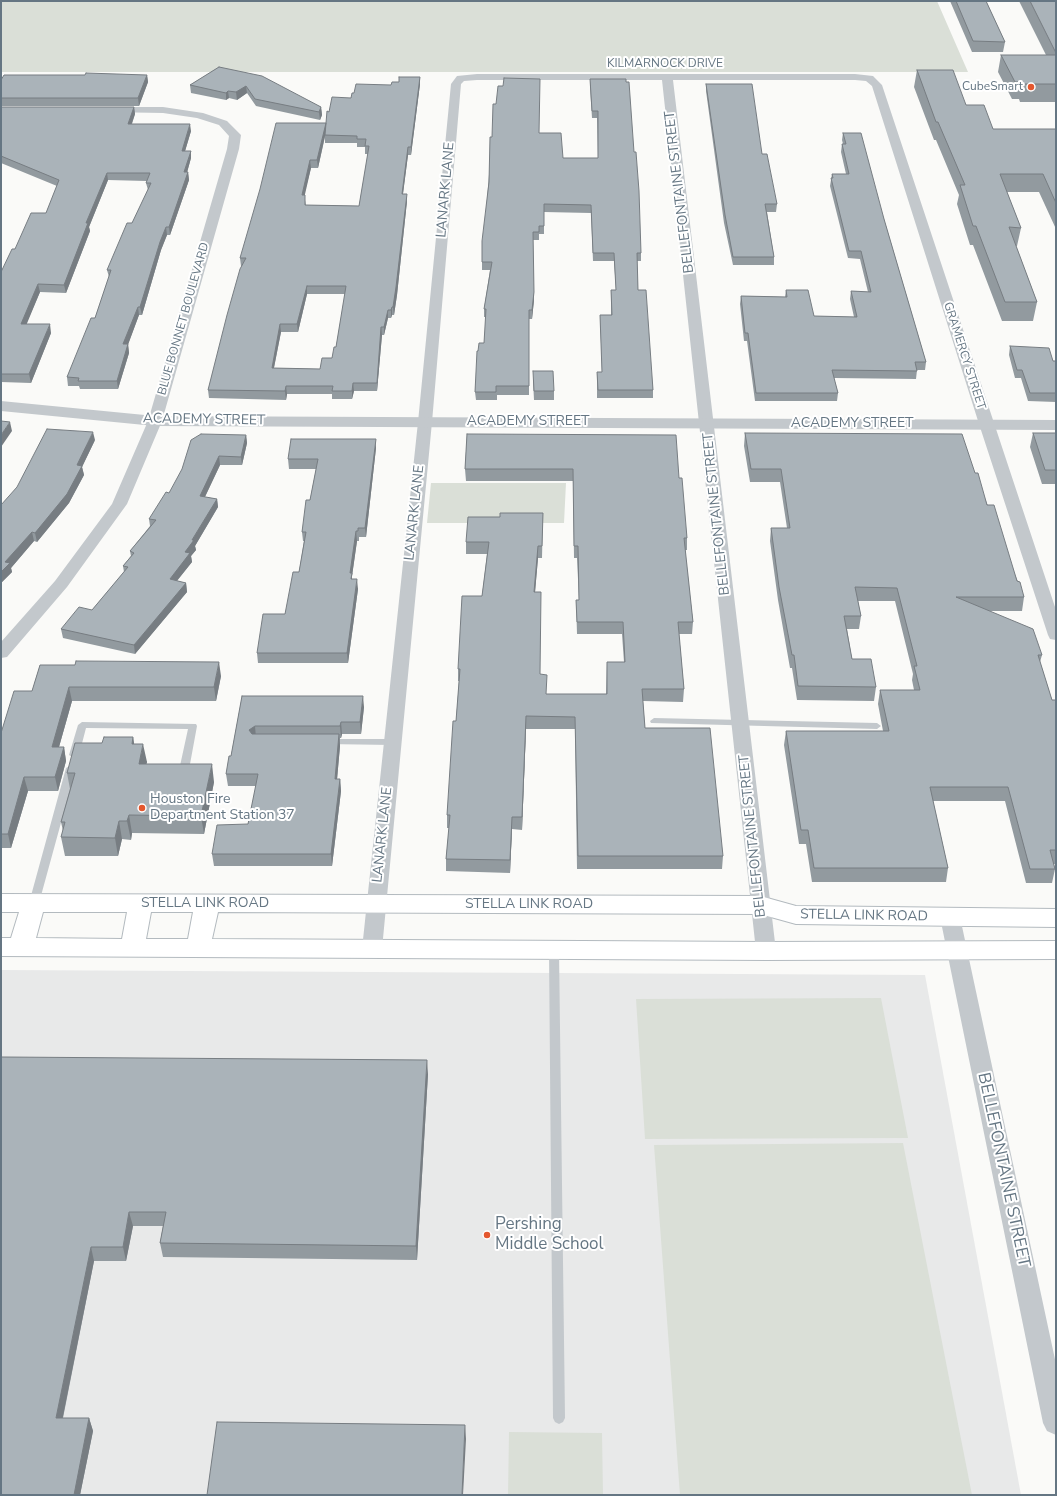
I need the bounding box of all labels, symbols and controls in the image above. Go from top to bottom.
street label: KILMARNOCK DRIVE [607,57,723,71]
place label: CubeSmart [962,80,1023,94]
marker: CubeSmart [1026,82,1036,92]
street label: BELLEFONTAINE STREET [662,110,698,274]
street label: LANARK LANE [433,142,459,238]
street label: BLUE BONNET BOULEVARD [155,241,213,397]
street label: GRAMERCY STREET [940,300,988,412]
street label: ACADEMY STREET [143,411,265,429]
street label: ACADEMY STREET [467,414,589,430]
street label: ACADEMY STREET [791,416,913,432]
street label: BELLEFONTAINE STREET [700,432,734,596]
street label: LANARK LANE [402,464,428,562]
street label: BELLEFONTAINE STREET [736,754,770,918]
street label: LANARK LANE [370,786,396,884]
place label: Houston Fire Department Station 37 [150,792,295,824]
marker: Houston Fire Department Station 37 [137,803,147,813]
street label: STELLA LINK ROAD [141,896,269,912]
street label: STELLA LINK ROAD [465,897,593,913]
street label: STELLA LINK ROAD [800,906,928,926]
street label: BELLEFONTAINE STREET [972,1071,1034,1269]
place label: Pershing Middle School [495,1215,604,1255]
marker: Pershing Middle School [482,1230,492,1240]

